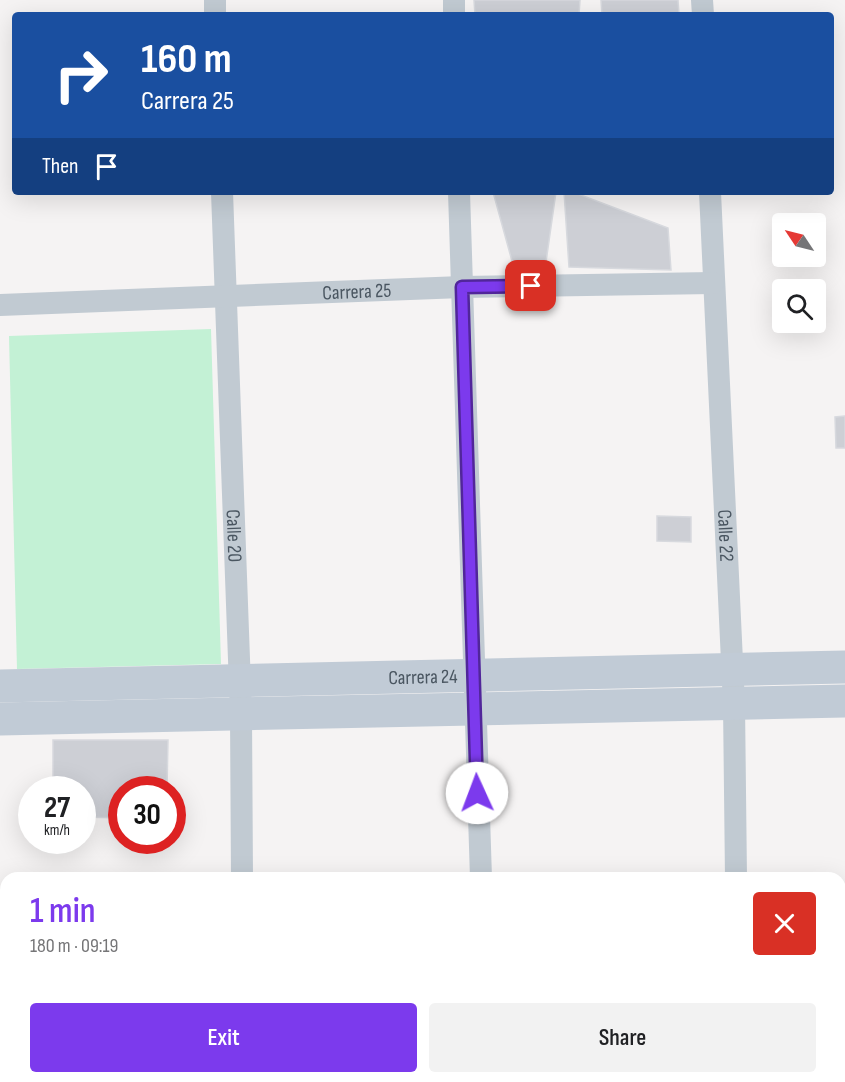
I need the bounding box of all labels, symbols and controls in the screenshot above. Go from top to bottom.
text: 160 m [141,34,232,85]
icon: right [42,36,120,114]
text: Carrera 25 [141,85,234,117]
icon: arrive [90,150,123,183]
text: Then [42,153,78,180]
north arrow [772,213,826,267]
map controls [772,213,826,333]
pin [505,260,556,311]
icon: arrive [514,269,547,302]
street label: Carrera 25 [322,279,392,305]
button: search [772,279,826,333]
street label: Calle 20 [221,509,246,563]
street label: Calle 22 [712,509,738,562]
street label: Carrera 24 [388,665,458,690]
position arrow [445,761,509,825]
speed limit sign: 30 [108,776,186,854]
text: 27 [44,790,70,826]
text: km/h [44,821,70,840]
text: 1 min [30,890,95,933]
button: close [753,892,816,955]
text: 180 m · 09:19 [30,934,118,958]
button: Exit [30,1003,417,1072]
button: Share [429,1003,816,1072]

